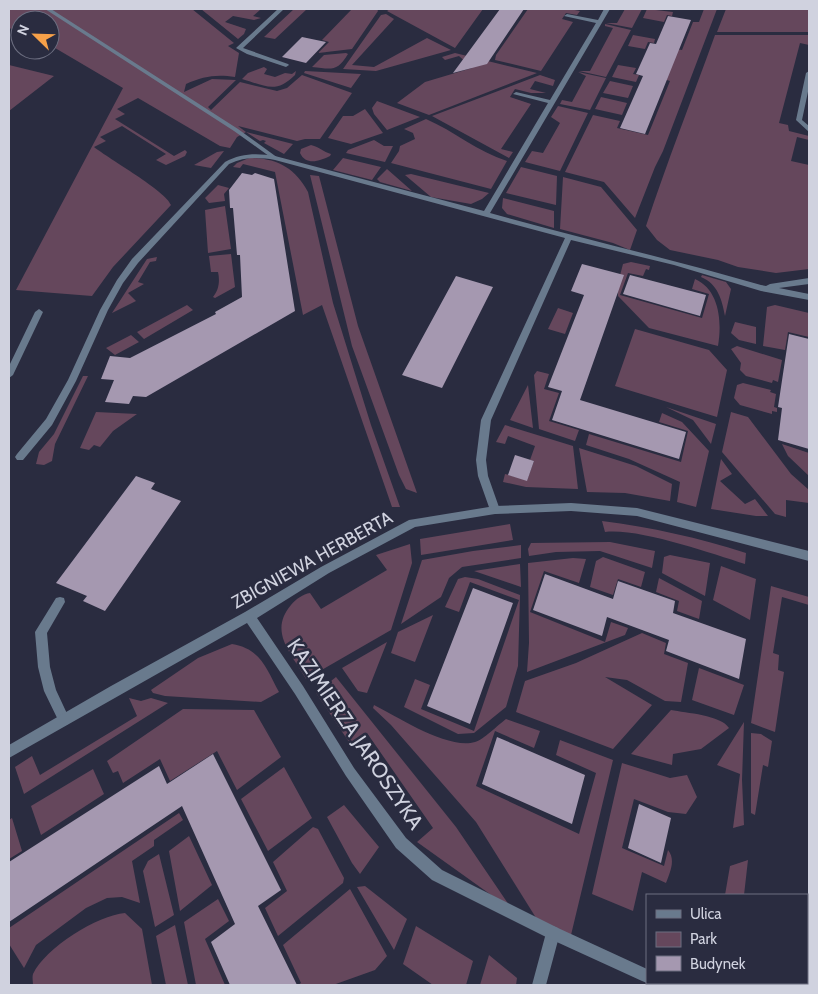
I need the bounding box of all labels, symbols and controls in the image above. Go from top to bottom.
north arrow [10,10,60,60]
text: N [13,22,33,38]
street label: ZBIGNIEWA HERBERTA [228,507,396,613]
street label: KAZIMIERZA JAROSZYKA [282,633,429,834]
legend [646,894,808,984]
text: Ulica [690,905,722,923]
text: Park [690,930,717,948]
text: Budynek [690,955,746,973]

